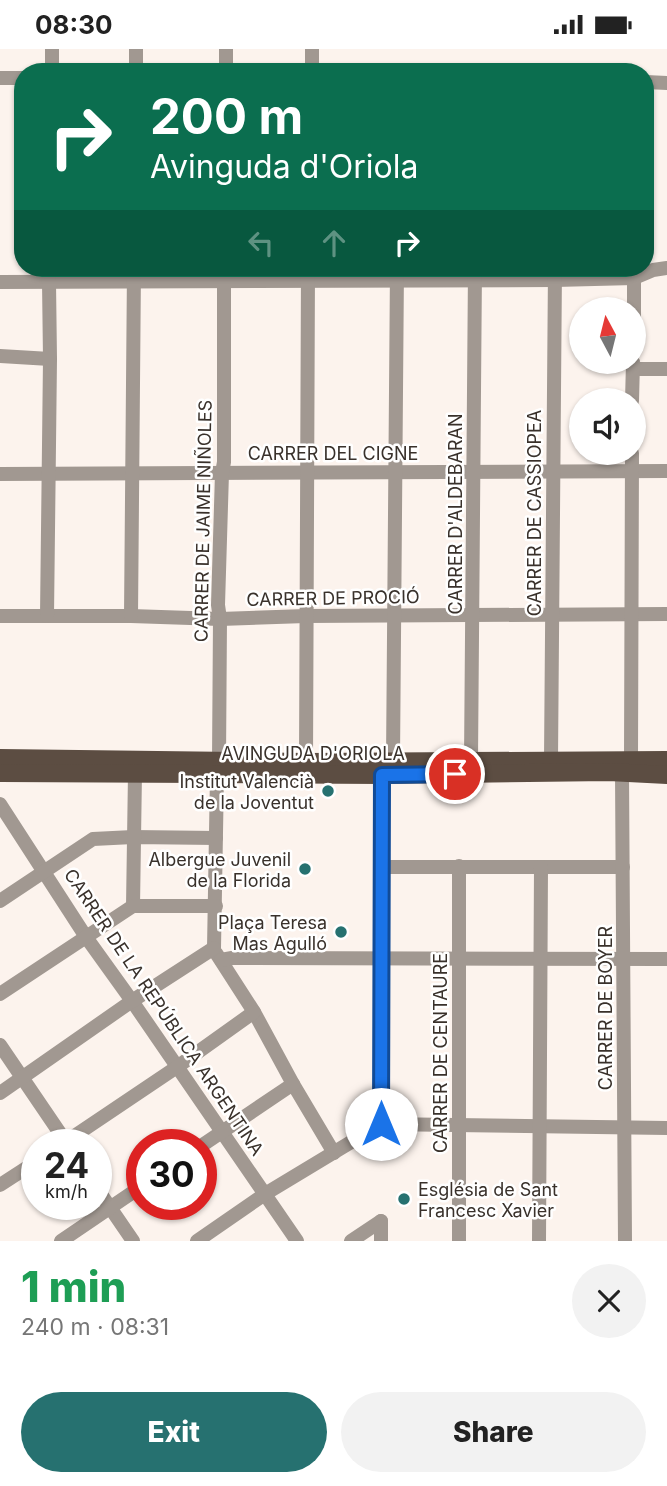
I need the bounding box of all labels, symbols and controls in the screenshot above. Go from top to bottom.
text: 08:30 [35,9,112,40]
text: 200 m [150,87,303,146]
icon: right [35,91,126,182]
text: Avinguda d'Oriola [150,147,419,186]
icon: left [242,224,280,262]
icon: ahead [315,224,353,262]
icon: right [388,224,426,262]
north arrow [569,297,646,375]
map controls [569,297,646,465]
button: sound [569,388,646,465]
street label: CARRER DE JAIME NIÑOLES [189,400,216,642]
street label: CARRER DE CASSIOPEA [524,410,545,616]
street label: CARRER D'ALDEBARAN [445,414,466,614]
street label: CARRER DEL CIGNE [248,443,418,464]
street label: CARRER DE PROCIÓ [246,585,420,610]
street label: AVINGUDA D'ORIOLA [221,743,405,764]
pin [425,744,485,804]
icon: arrive [436,755,474,793]
place label: Institut Valencià de la Joventut [179,771,314,813]
marker: Institut Valencià de la Joventut [320,783,336,799]
place label: Albergue Juvenil de la Florida [148,849,291,891]
marker: Albergue Juvenil de la Florida [297,861,313,877]
street label: CARRER DE LA REPÚBLICA ARGENTINA [60,864,269,1159]
place label: Plaça Teresa Mas Agulló [218,912,327,954]
marker: Plaça Teresa Mas Agulló [333,924,349,940]
street label: CARRER DE BOYER [595,925,616,1090]
street label: CARRER DE CENTAURE [430,953,451,1153]
position arrow [344,1087,418,1161]
speed limit sign: 30 [126,1129,217,1220]
text: 24 [44,1144,89,1186]
place label: Església de Sant Francesc Xavier [418,1179,558,1221]
text: km/h [45,1181,88,1202]
marker: Església de Sant Francesc Xavier [396,1191,412,1207]
text: 1 min [21,1261,126,1312]
button: close [572,1264,646,1338]
text: 240 m · 08:31 [21,1313,169,1341]
button: Exit [21,1392,327,1472]
button: Share [341,1392,646,1472]

